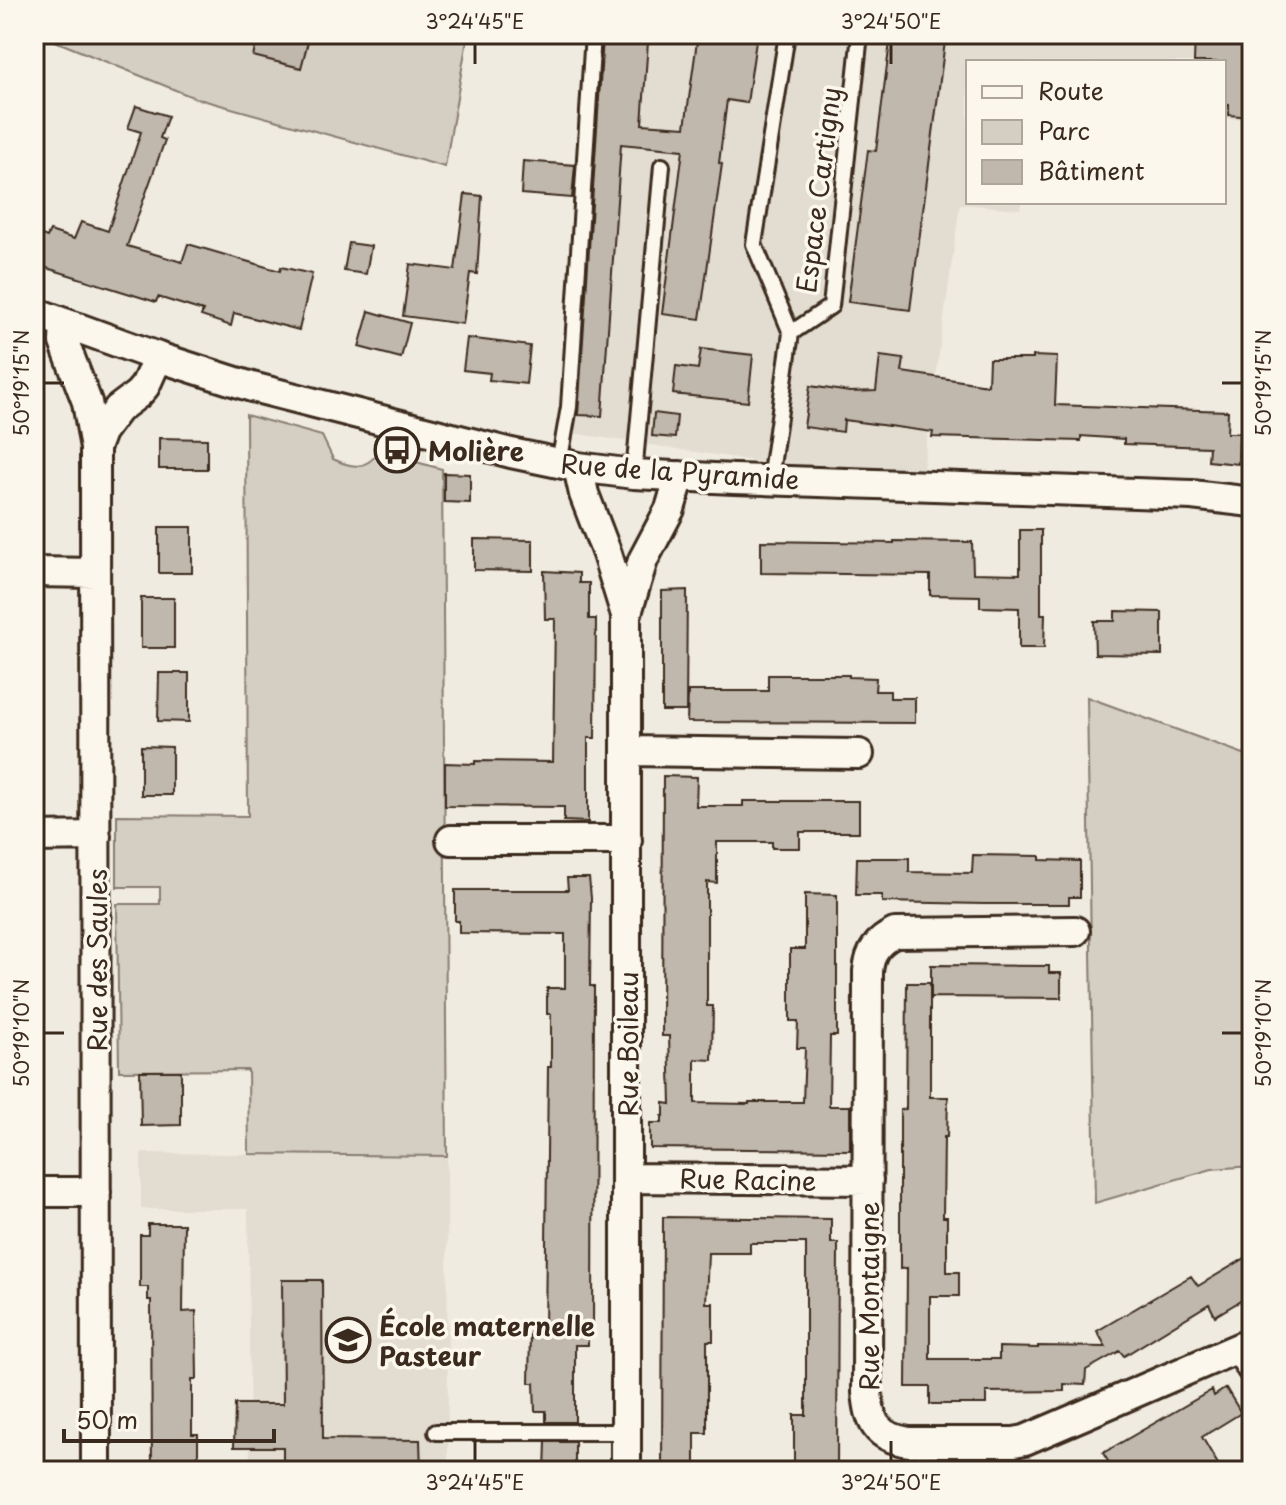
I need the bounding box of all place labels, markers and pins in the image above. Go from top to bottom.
bus stop icon: Molière [373,426,421,474]
place label: Molière [428,431,524,470]
place label: École maternelle Pasteur [379,1306,595,1375]
school or university icon: École maternelle Pasteur [324,1316,372,1364]

